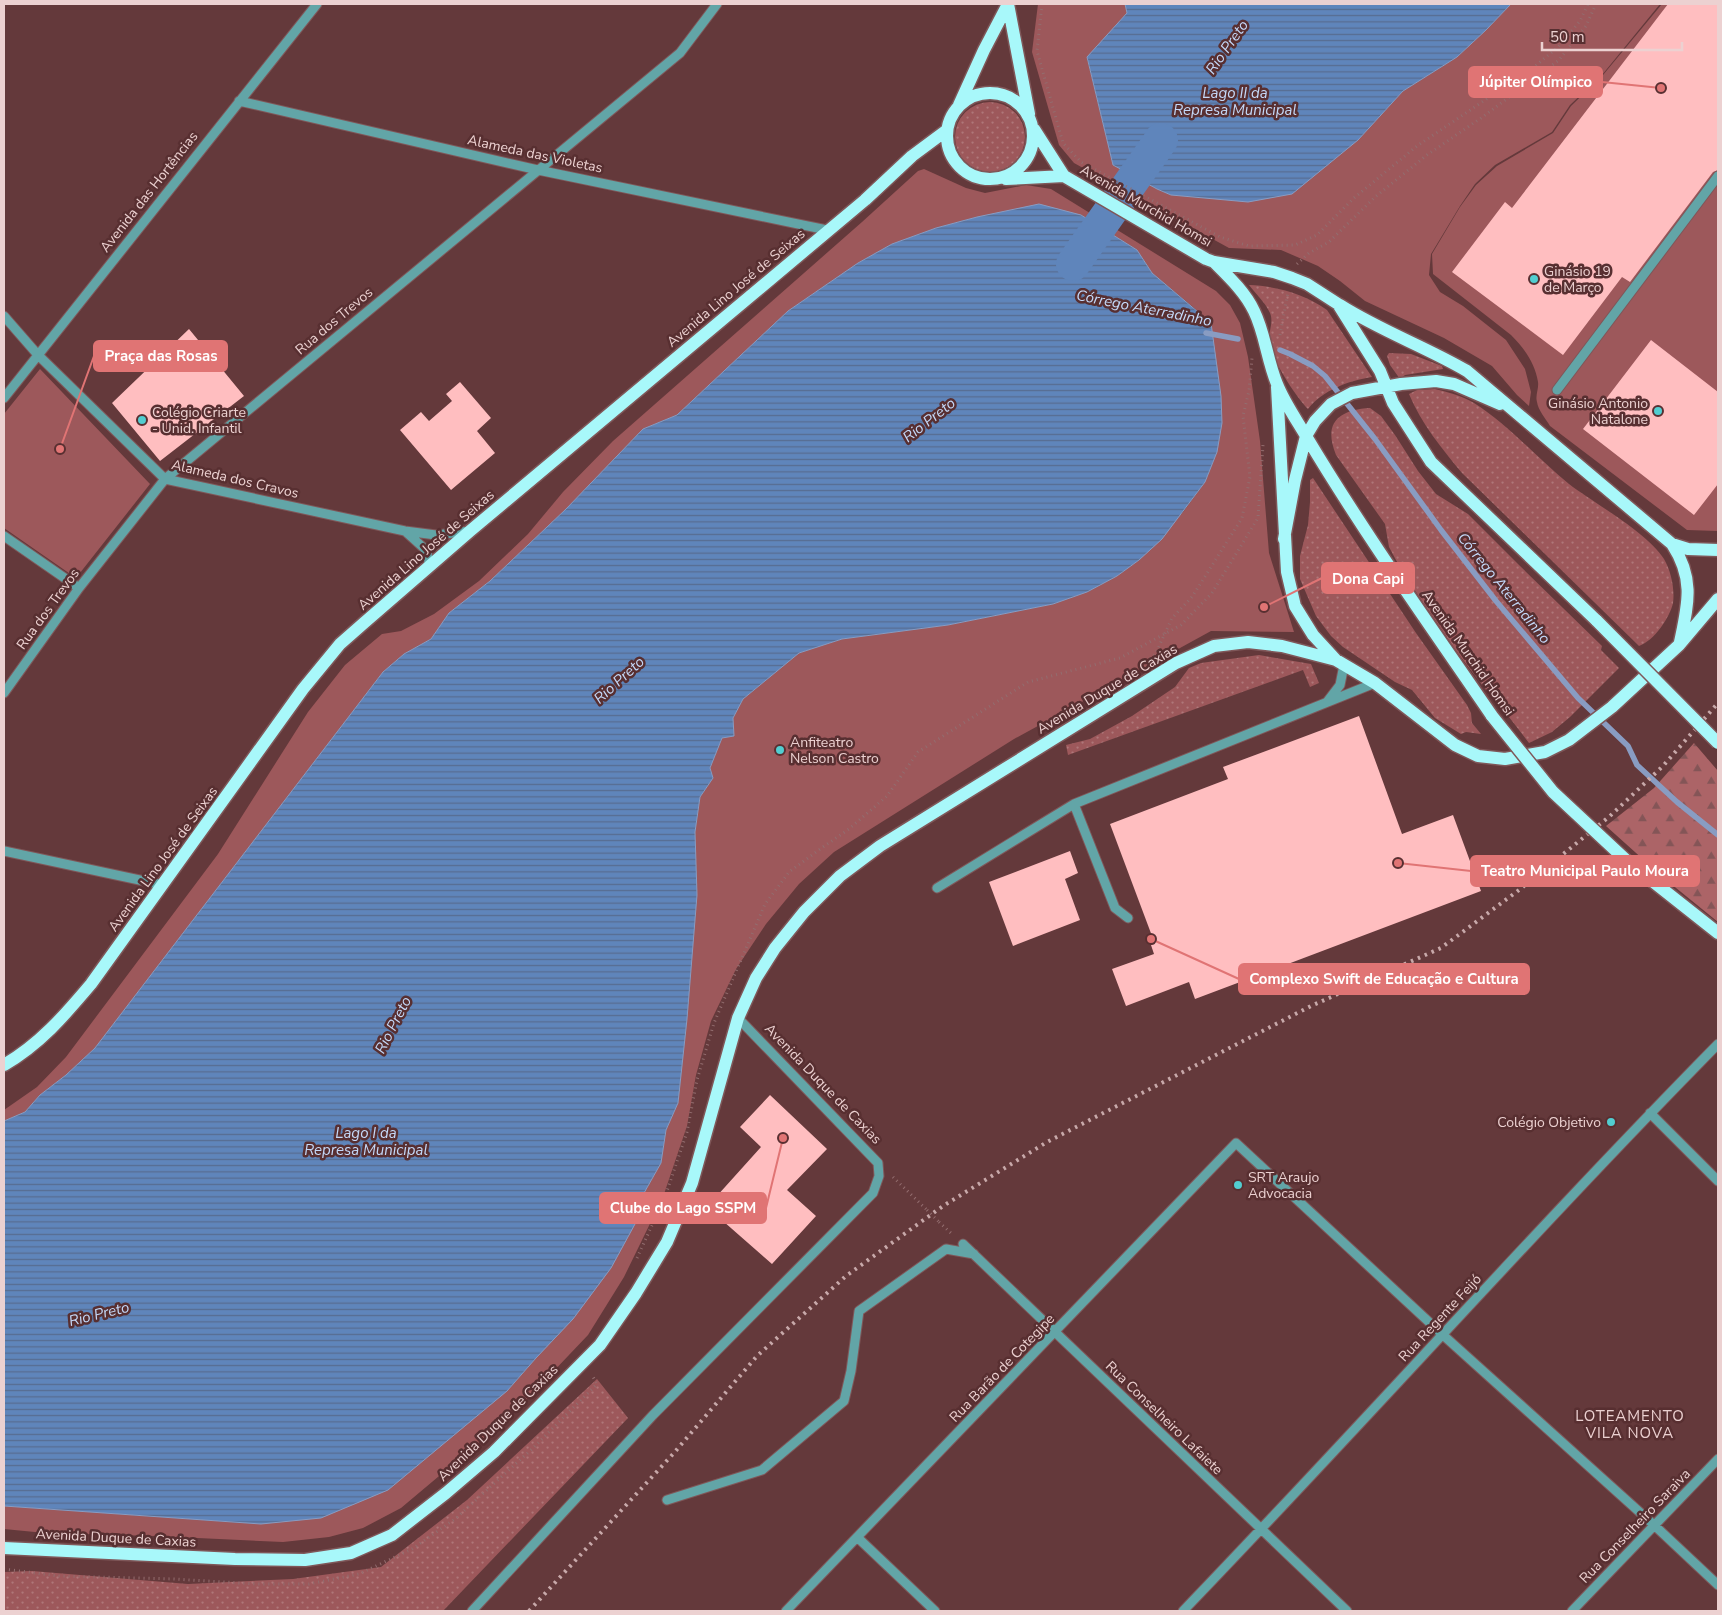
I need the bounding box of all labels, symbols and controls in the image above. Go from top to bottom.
water label: Rio Preto [1201,16,1253,78]
scale bar [1542,20,1682,52]
text: 50 m [1550,27,1585,47]
callout: Júpiter Olímpico [1469,67,1602,97]
text: Júpiter Olímpico [1479,72,1593,92]
water label: Lago II da Represa Municipal [1173,83,1297,120]
street label: Avenida das Hortências [96,127,202,256]
street label: Alameda das Violetas [466,130,605,178]
street label: Avenida Murchid Homsi [1077,160,1215,252]
street label: Avenida Lino José de Seixas [663,224,809,352]
place label: Ginásio 19 de Março [1544,262,1611,297]
marker: Ginásio 19 de Março [1528,273,1540,285]
street label: Rua dos Trevos [291,283,377,359]
water label: Córrego Aterradinho [1075,285,1213,331]
callout: Praça das Rosas [94,341,227,371]
text: Praça das Rosas [104,346,218,366]
water label: Rio Preto [898,393,960,447]
place label: Ginásio Antonio Natalone [1548,394,1648,429]
place label: Colégio Criarte - Unid. Infantil [152,403,246,438]
marker: Ginásio Antonio Natalone [1652,405,1664,417]
marker: Colégio Criarte - Unid. Infantil [136,414,148,426]
street label: Alameda dos Cravos [170,455,301,503]
street label: Avenida Lino José de Seixas [354,485,498,615]
water label: Córrego Aterradinho [1453,528,1555,648]
callout: Dona Capi [1322,563,1414,593]
street label: Rua dos Trevos [12,564,84,653]
text: Dona Capi [1332,569,1404,589]
street label: Avenida Murchid Homsi [1417,586,1519,720]
street label: Avenida Duque de Caxias [1033,639,1181,739]
water label: Rio Preto [589,652,649,708]
place label: Anfiteatro Nelson Castro [790,733,879,768]
marker: Anfiteatro Nelson Castro [774,744,786,756]
street label: Avenida Lino José de Seixas [104,782,222,935]
callout: Teatro Municipal Paulo Moura [1471,856,1699,886]
text: Teatro Municipal Paulo Moura [1481,861,1689,881]
callout: Complexo Swift de Educação e Cultura [1239,964,1529,994]
text: Complexo Swift de Educação e Cultura [1249,969,1519,989]
water label: Rio Preto [370,993,416,1057]
street label: Avenida Duque de Caxias [760,1020,886,1149]
place label: Colégio Objetivo [1497,1113,1601,1132]
marker: Colégio Objetivo [1605,1116,1617,1128]
water label: Lago I da Represa Municipal [304,1123,428,1160]
place label: SRT Araujo Advocacia [1248,1168,1319,1203]
marker: SRT Araujo Advocacia [1232,1179,1244,1191]
callout: Clube do Lago SSPM [600,1193,766,1223]
text: Clube do Lago SSPM [610,1198,756,1218]
street label: Rua Regente Feijó [1394,1270,1486,1366]
water label: Rio Preto [67,1297,131,1331]
street label: Rua Barão de Cotegipe [945,1310,1059,1426]
street label: Rua Conselheiro Lafaiete [1101,1357,1227,1479]
street label: Avenida Duque de Caxias [434,1360,563,1486]
district label: LOTEAMENTO VILA NOVA [1575,1406,1685,1443]
street label: Rua Conselheiro Saraiva [1575,1465,1695,1587]
street label: Avenida Duque de Caxias [35,1524,197,1552]

